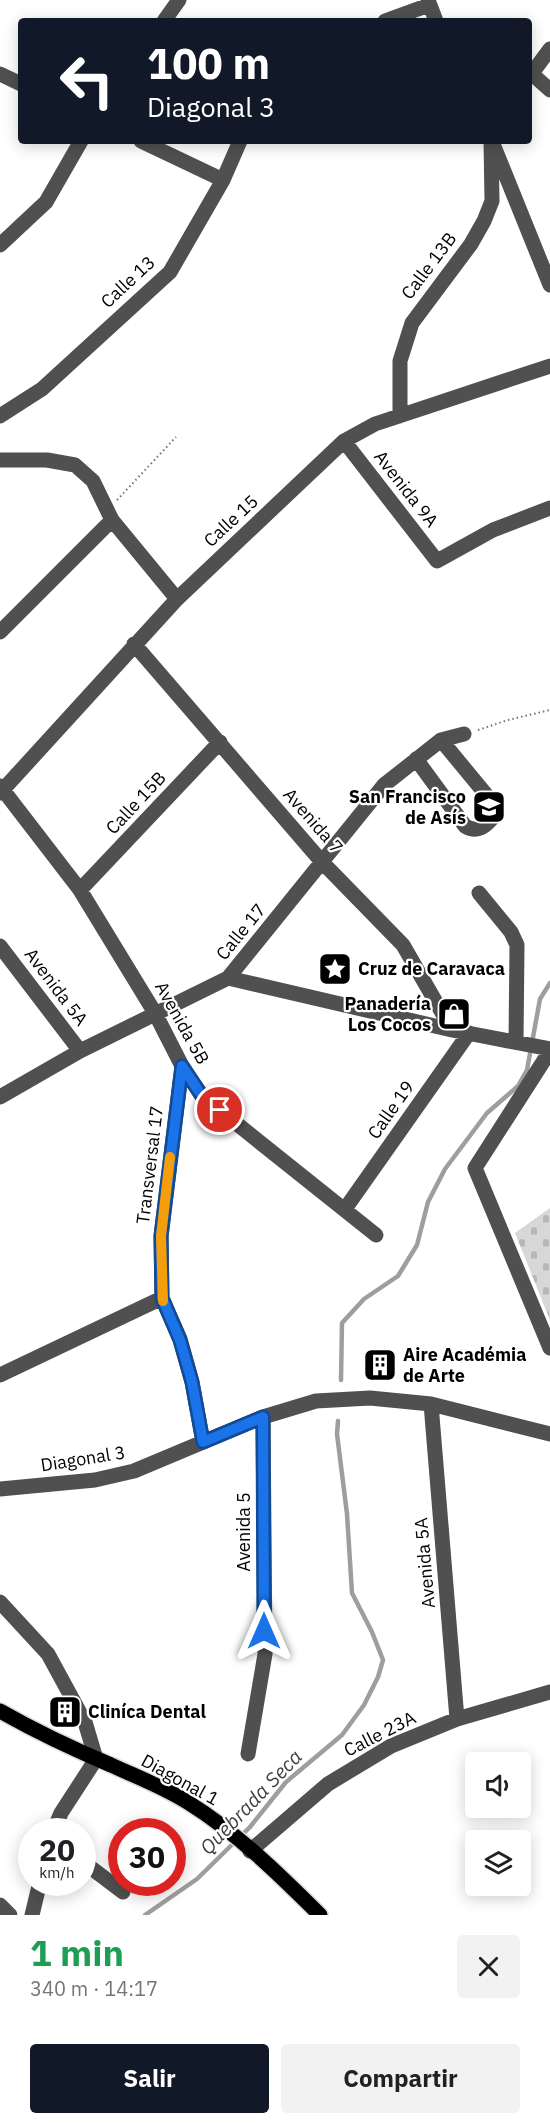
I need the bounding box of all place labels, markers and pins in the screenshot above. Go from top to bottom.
place label: San Francisco de Asís [349,785,466,829]
school or university icon: San Francisco de Asís [471,789,507,825]
place icon: Cruz de Caravaca [317,951,353,987]
place label: Cruz de Caravaca [358,957,505,980]
place label: Panadería Los Cocos [345,992,431,1036]
shop icon: Panadería Los Cocos [436,996,472,1032]
pin [194,1084,245,1135]
place label: Aire Académia de Arte [403,1343,526,1387]
building icon: Aire Académia de Arte [362,1347,398,1383]
building icon: Cliníca Dental [47,1694,83,1730]
place label: Cliníca Dental [88,1700,207,1723]

